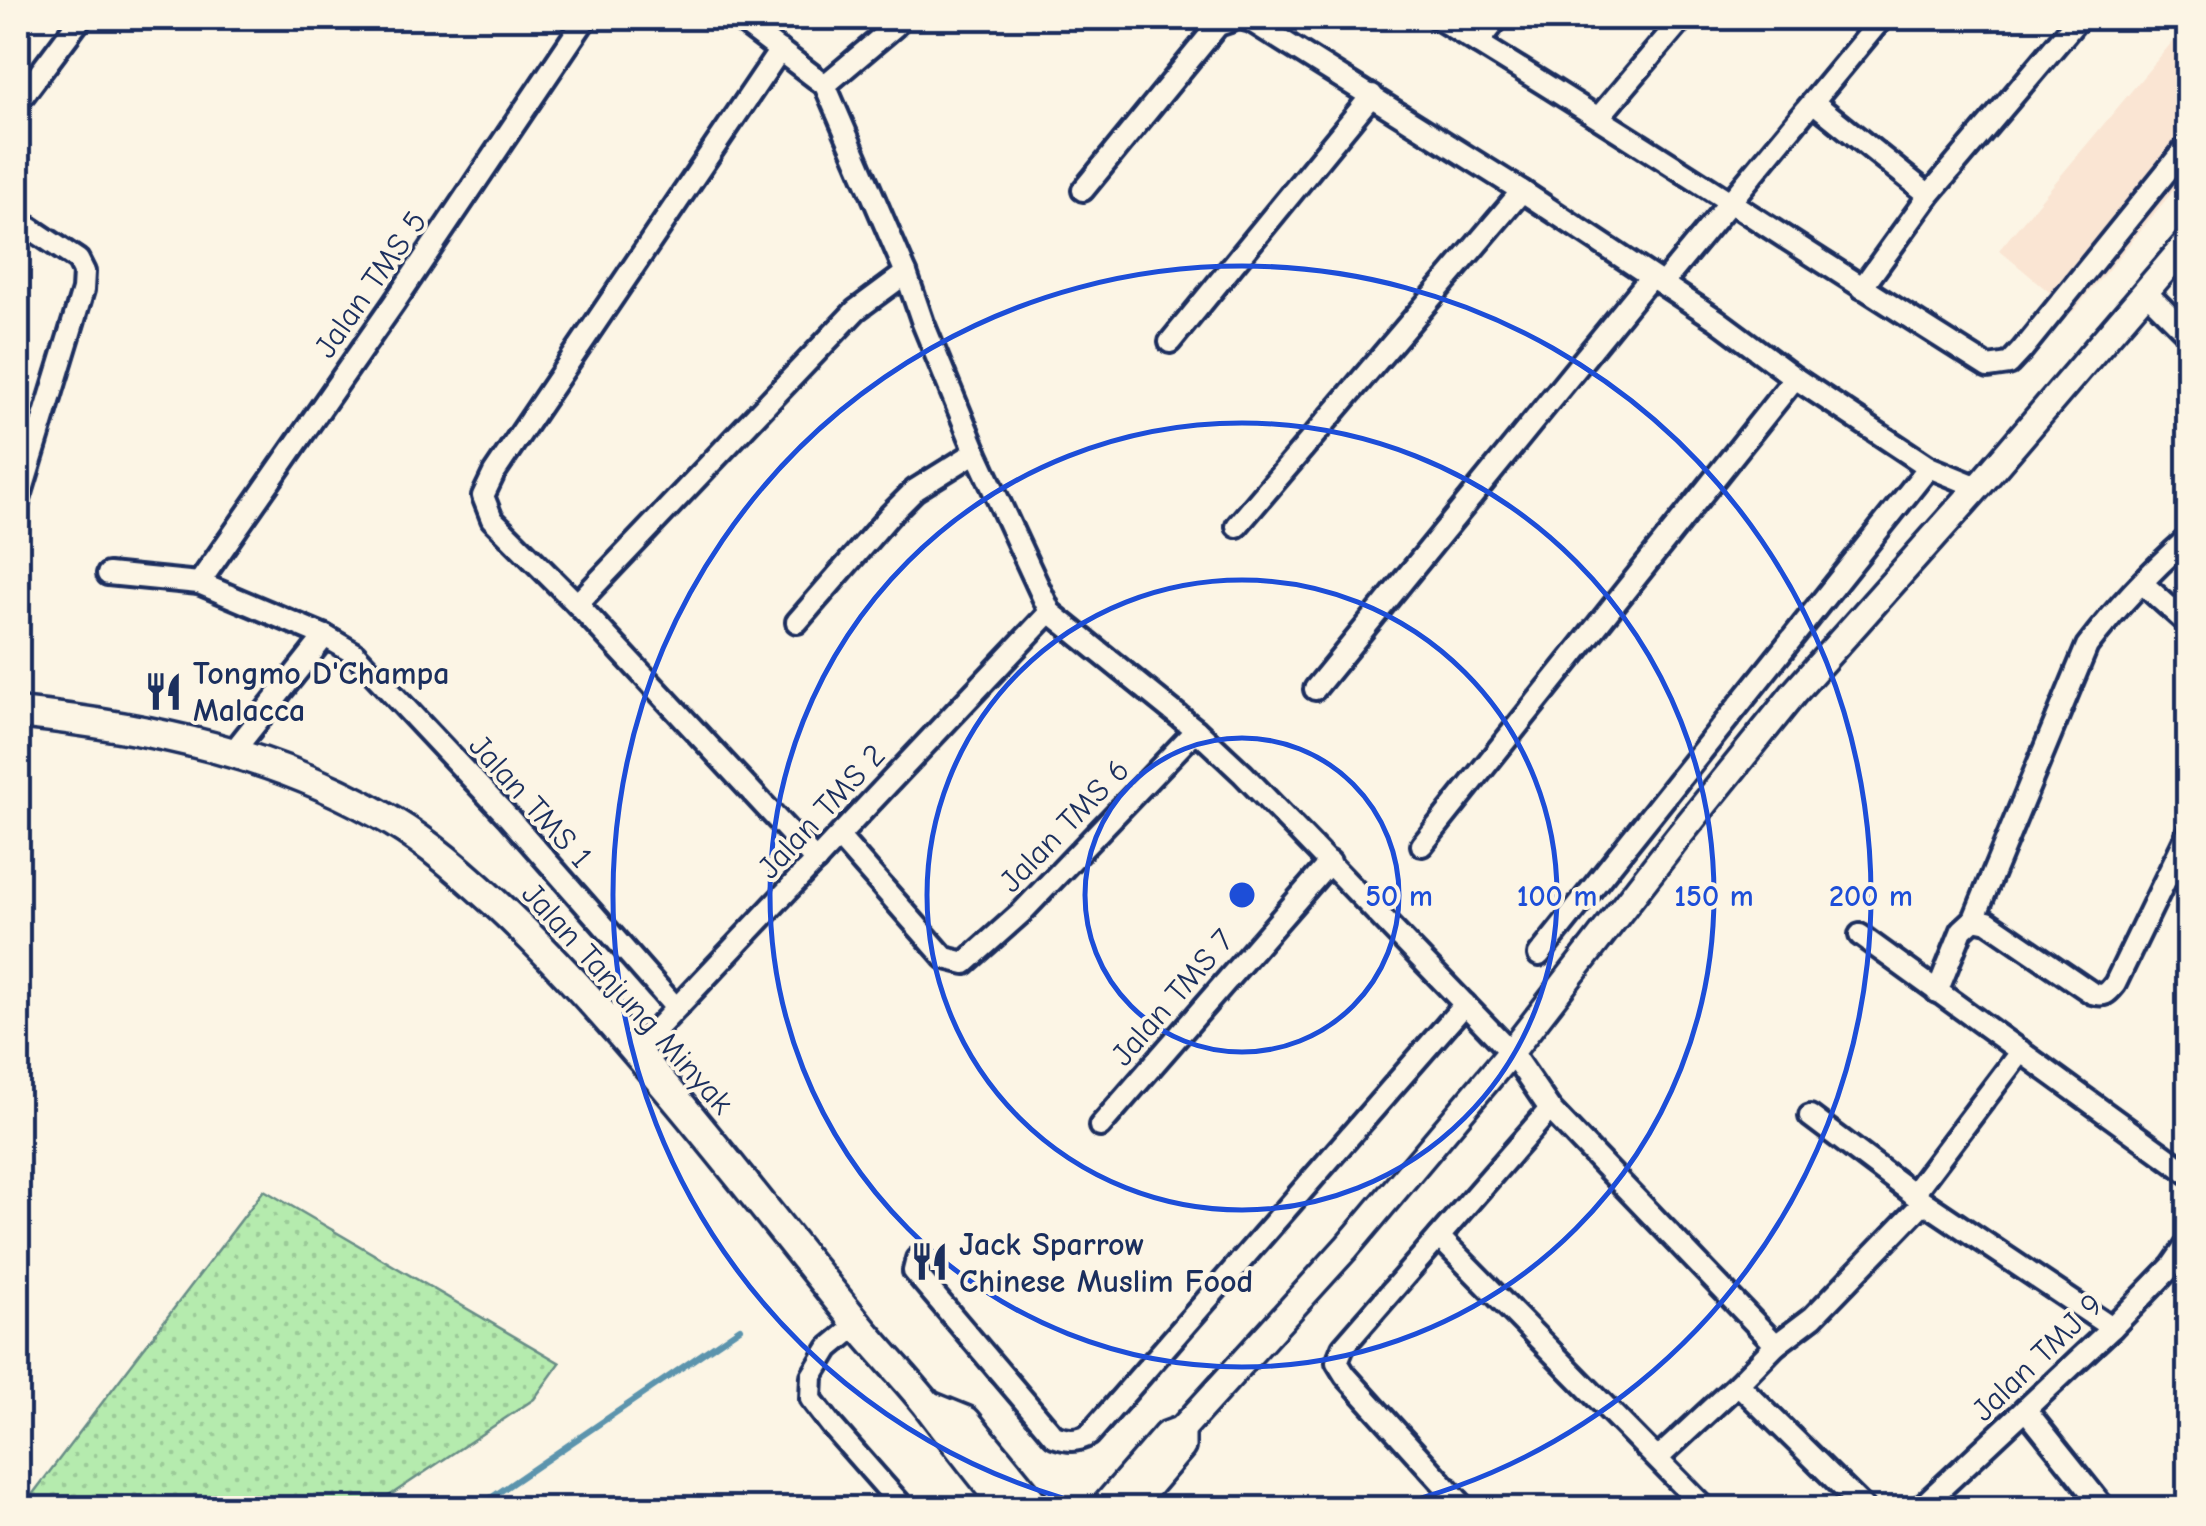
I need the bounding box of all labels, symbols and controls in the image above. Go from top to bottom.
street label: Jalan TMS 5 [306,204,434,365]
place label: Tongmo D'Champa Malacca [193,655,449,729]
restaurant icon: Tongmo D'Champa Malacca [142,670,184,712]
street label: Jalan TMS 1 [461,727,600,875]
street label: Jalan TMS 2 [750,737,893,886]
street label: Jalan TMS 6 [992,751,1137,899]
street label: Jalan Tanjung Minyak [514,875,741,1122]
centre of rings [1224,877,1260,913]
text: 50 m [1365,879,1433,914]
text: 100 m [1517,879,1597,914]
text: 150 m [1674,879,1754,914]
text: 200 m [1829,879,1913,914]
street label: Jalan TMS 7 [1103,922,1241,1073]
place label: Jack Sparrow Chinese Muslim Food [959,1226,1253,1300]
restaurant icon: Jack Sparrow Chinese Muslim Food [908,1241,950,1283]
street label: Jalan TMJ 9 [1964,1286,2110,1429]

